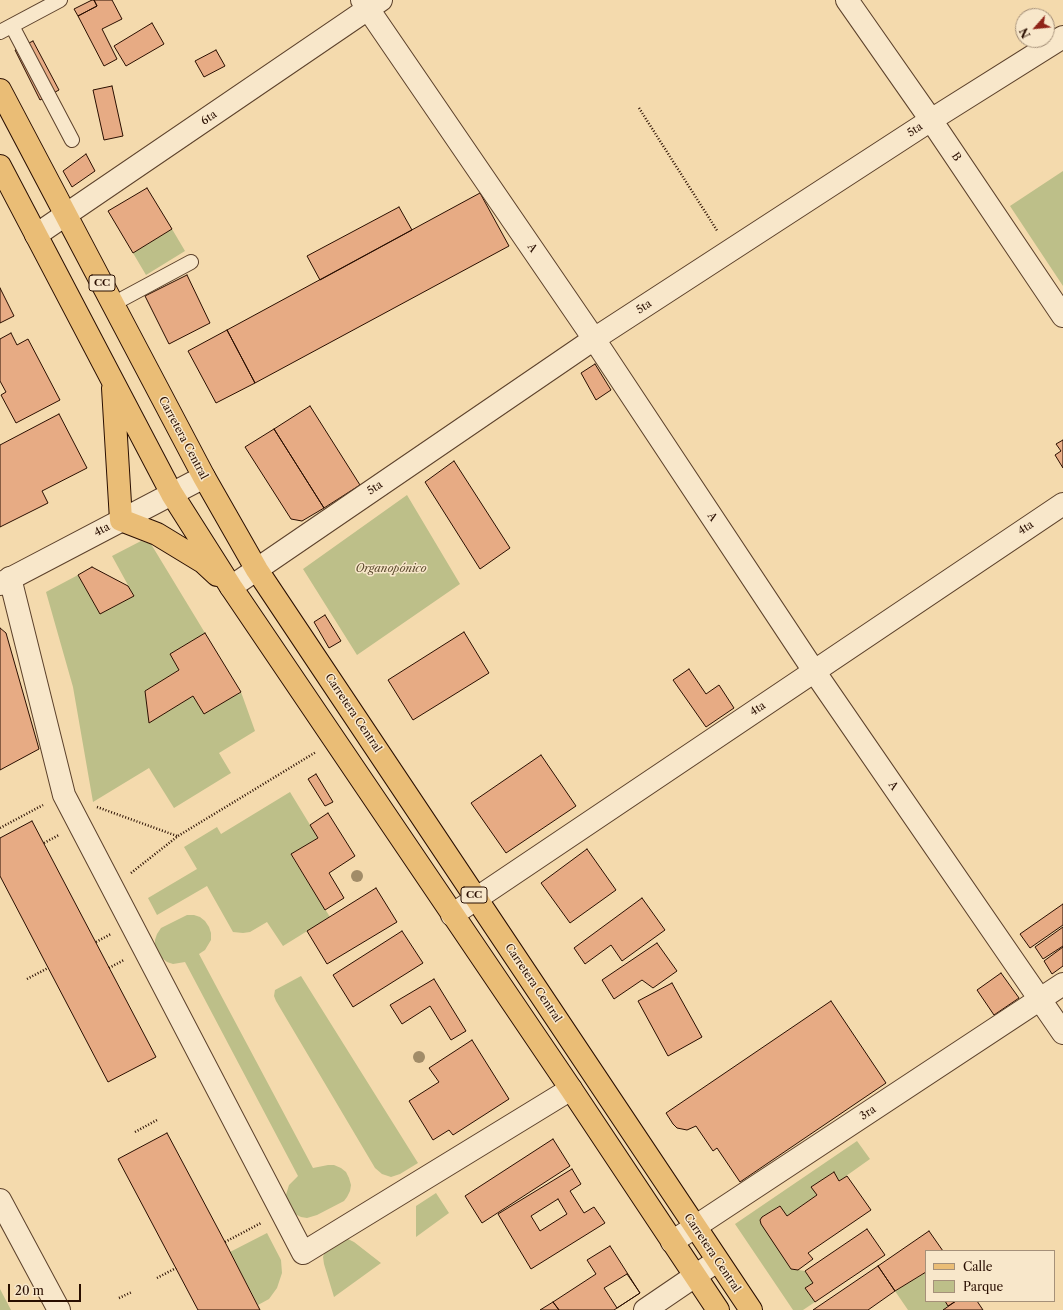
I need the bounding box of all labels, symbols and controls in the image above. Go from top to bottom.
north arrow [1015,8,1055,48]
text: N [1017,26,1034,40]
street label: 6ta [199,108,219,128]
street label: 5ta [905,120,925,140]
street label: B [948,150,964,164]
street label: A [524,241,540,255]
road number: CC [89,275,115,291]
street label: 5ta [634,297,654,317]
street label: Carretera Central [156,394,210,482]
street label: 5ta [365,478,385,498]
street label: A [704,510,720,524]
street label: 4ta [1016,518,1036,538]
street label: 4ta [92,520,112,540]
park label: Organopónico [355,562,427,576]
street label: Carretera Central [322,671,384,755]
street label: 4ta [748,699,768,719]
street label: A [885,779,901,793]
road number: CC [461,887,487,903]
street label: Carretera Central [502,941,564,1025]
street label: 3ra [858,1103,878,1123]
street label: Carretera Central [681,1211,743,1295]
legend [925,1250,1055,1302]
text: Calle [963,1259,992,1274]
scale bar [10,1276,83,1302]
text: Parque [963,1279,1003,1294]
text: 20 m [15,1283,44,1298]

